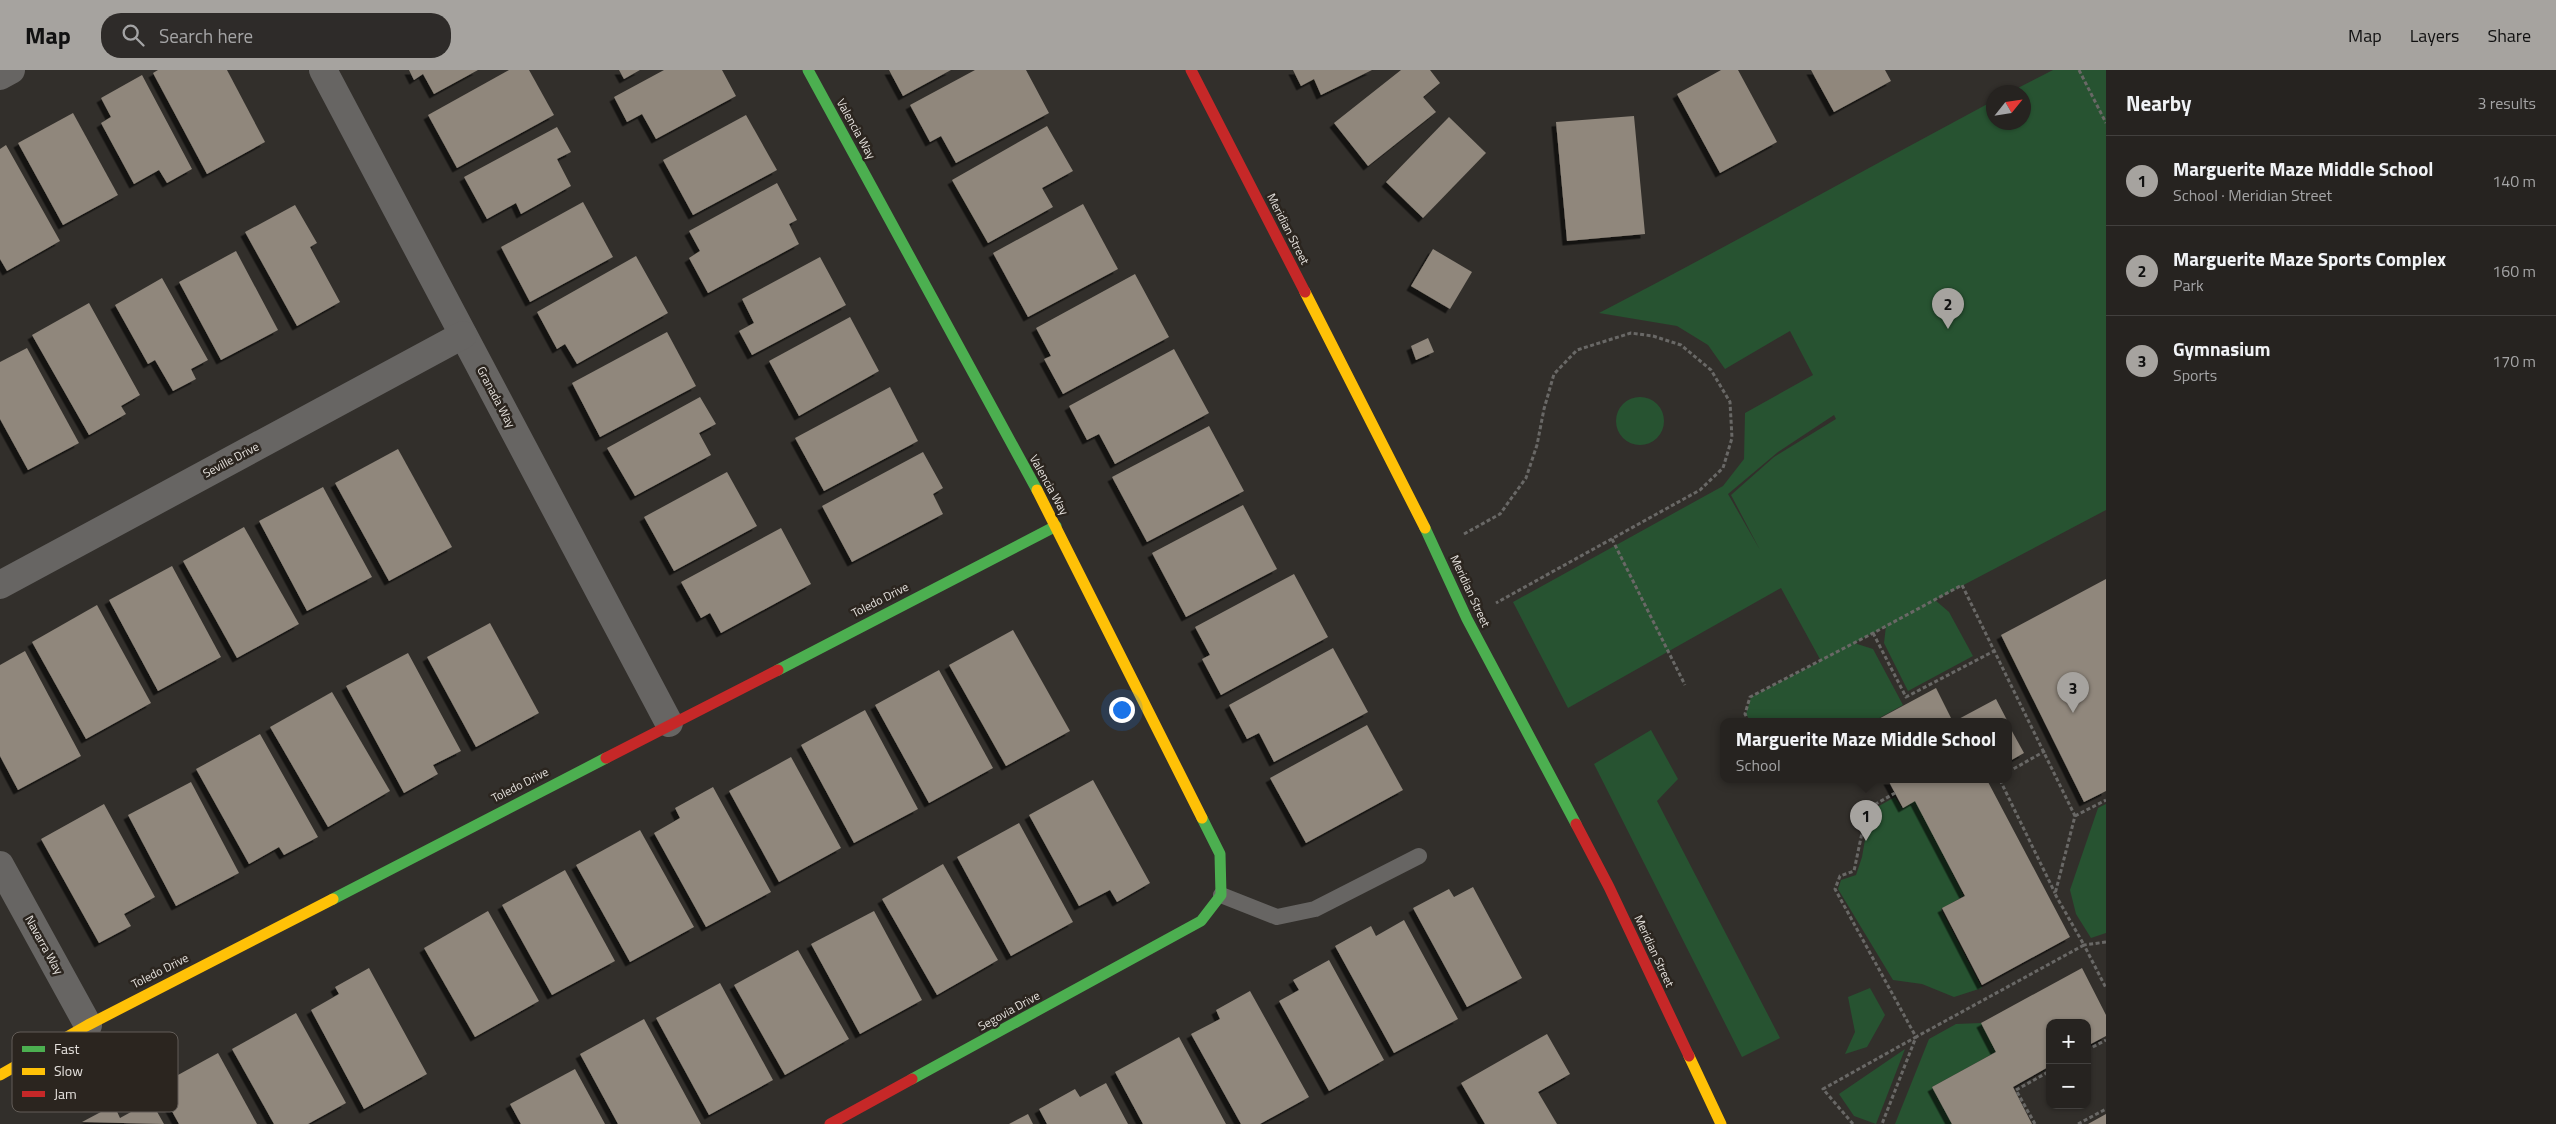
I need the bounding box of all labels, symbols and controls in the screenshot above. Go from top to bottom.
search box [101,13,451,58]
text: Map [25,17,71,53]
icon: search [119,21,147,49]
text: Search here [159,21,253,50]
text: Map [2348,22,2382,49]
text: Layers [2410,22,2459,49]
text: Share [2487,22,2531,49]
north arrow [1986,85,2031,130]
text: Nearby [2126,87,2191,119]
text: 3 results [2477,91,2536,115]
street label: Valencia Way [832,95,881,163]
text: Marguerite Maze Middle School [2173,154,2433,183]
text: 1 [2138,169,2146,193]
text: 140 m [2492,169,2536,193]
text: School · Meridian Street [2173,183,2332,207]
street label: Meridian Street [1262,190,1315,268]
text: Marguerite Maze Sports Complex [2173,244,2446,273]
text: 2 [2138,259,2146,283]
text: 160 m [2492,259,2536,283]
text: Park [2173,273,2204,297]
pin: 2 [1932,288,1964,329]
text: Gymnasium [2173,334,2271,363]
text: 3 [2138,349,2146,373]
text: 170 m [2492,349,2536,373]
street label: Granada Way [472,363,521,431]
text: Sports [2173,363,2217,387]
street label: Seville Drive [199,437,262,482]
street label: Valencia Way [1025,451,1074,519]
street label: Meridian Street [1445,551,1496,631]
street label: Toledo Drive [848,577,912,622]
pin: 3 [2057,672,2089,713]
your location [1109,697,1135,723]
popup [1720,718,2012,783]
text: Marguerite Maze Middle School [1736,724,1996,753]
text: School [1736,753,1781,777]
street label: Toledo Drive [488,762,552,807]
pin: 1 [1850,800,1882,841]
street label: Meridian Street [1629,911,1680,991]
street label: Navarra Way [20,912,69,978]
street label: Toledo Drive [128,948,192,993]
street label: Segovia Drive [974,986,1043,1035]
map controls [2046,1019,2091,1109]
button: + [2046,1019,2091,1064]
legend [12,1032,178,1112]
text: Fast [54,1038,79,1059]
text: Slow [54,1060,83,1081]
button: − [2046,1064,2091,1109]
text: Jam [54,1083,77,1104]

